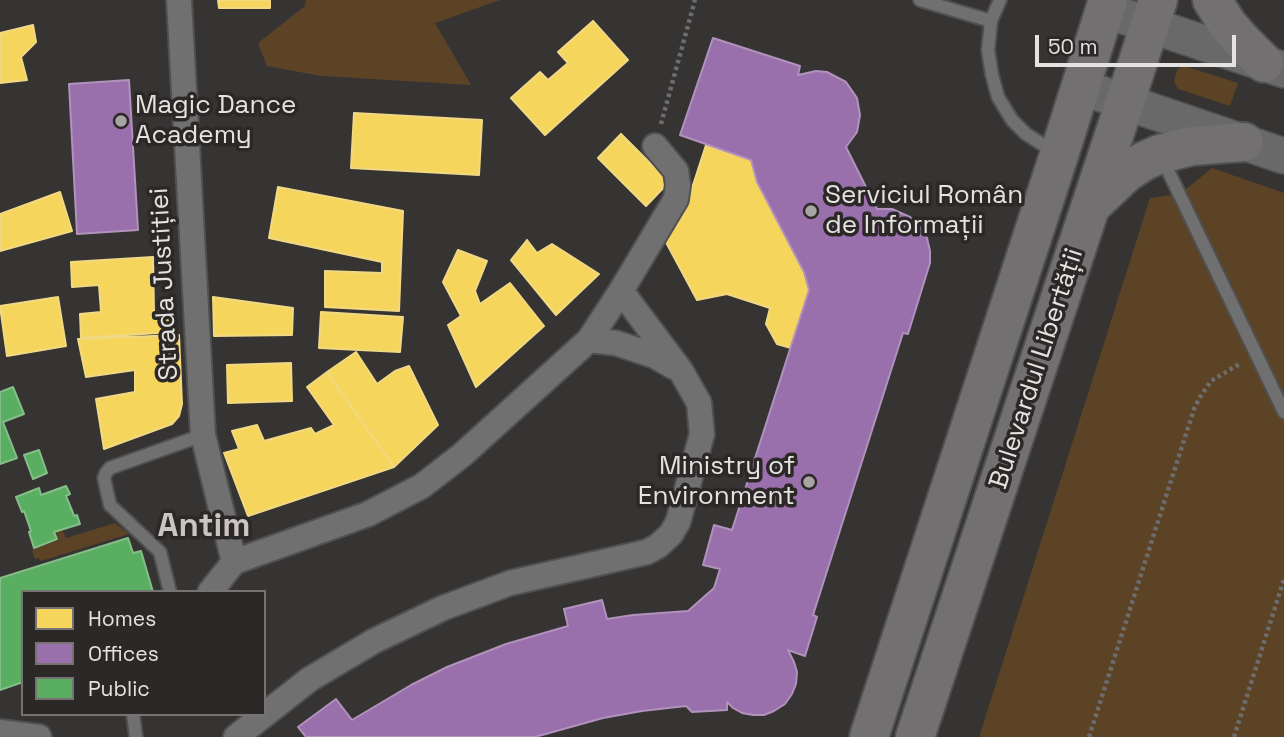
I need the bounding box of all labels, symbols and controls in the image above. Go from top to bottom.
scale bar [1039,21,1240,65]
text: 50 m [1048,33,1098,60]
place label: Magic Dance Academy [135,90,296,152]
marker: Magic Dance Academy [113,113,129,129]
place label: Serviciul Român de Informații [825,180,1023,242]
street label: Strada Justiției [144,187,186,381]
marker: Serviciul Român de Informații [803,203,819,219]
street label: Bulevardul Libertății [983,245,1091,493]
place label: Ministry of Environment [638,451,795,512]
marker: Ministry of Environment [801,474,817,490]
district label: Antim [158,507,250,547]
legend [21,590,266,716]
text: Homes [88,605,156,632]
text: Offices [88,640,159,667]
text: Public [88,675,150,702]

